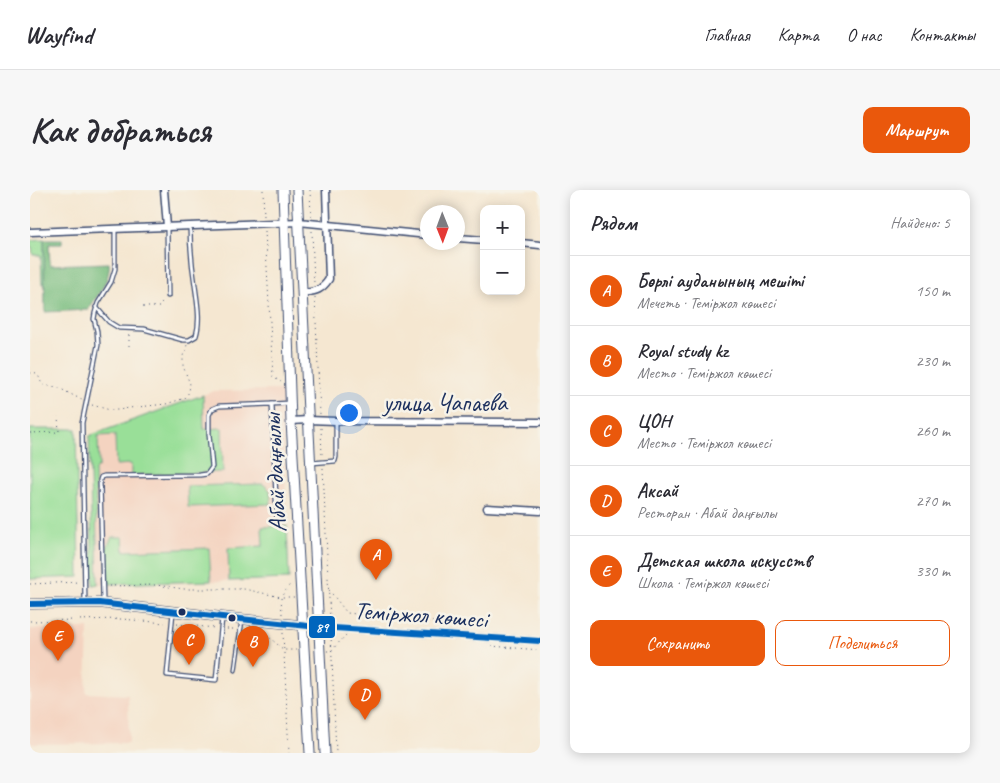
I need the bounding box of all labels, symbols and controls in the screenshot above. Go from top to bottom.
text: Wayfind [25,20,92,50]
text: Главная [705,24,750,46]
text: Карта [778,24,819,46]
text: О нас [847,24,882,46]
text: Контакты [910,24,975,46]
button: Маршрут [863,107,970,153]
text: Как добраться [30,108,211,153]
north arrow [420,205,465,250]
map controls [480,205,525,295]
button: + [480,205,525,250]
text: Рядом [590,210,637,236]
text: Найдено: 5 [890,213,950,233]
button: − [480,250,525,295]
text: Бөрлі ауданының мешіті [637,269,804,293]
text: A [602,281,610,301]
text: 150 m [916,281,950,301]
text: Мечеть · Теміржол көшесі [637,293,775,313]
text: Royal study kz [637,339,728,363]
text: B [602,351,610,371]
text: 230 m [916,351,950,371]
text: Место · Теміржол көшесі [637,363,771,383]
street label: улица Чапаева [381,387,509,419]
your location [336,400,362,426]
text: ЦОН [637,409,671,433]
street label: Абай даңғылы [256,411,294,533]
text: C [602,421,610,441]
text: 260 m [916,421,950,441]
text: Место · Теміржол көшесі [637,433,771,453]
text: Аксай [637,479,678,503]
text: D [601,491,611,511]
text: 270 m [916,491,950,511]
text: Ресторан · Абай даңғылы [637,503,777,523]
pin: A [360,539,392,580]
text: Детская школа искусств [637,549,811,573]
text: E [602,561,610,581]
text: 330 m [916,561,950,581]
text: Школа · Теміржол көшесі [637,573,769,593]
street label: Теміржол көшесі [353,594,492,636]
unlabelled marker [177,607,187,617]
unlabelled marker [227,613,237,623]
line badge: 89 [308,615,336,639]
text: 89 [316,619,330,636]
pin: E [42,620,74,661]
button: Сохранить [590,620,765,666]
button: Поделиться [775,620,950,666]
pin: C [173,624,205,665]
pin: B [237,626,269,667]
pin: D [349,679,381,720]

